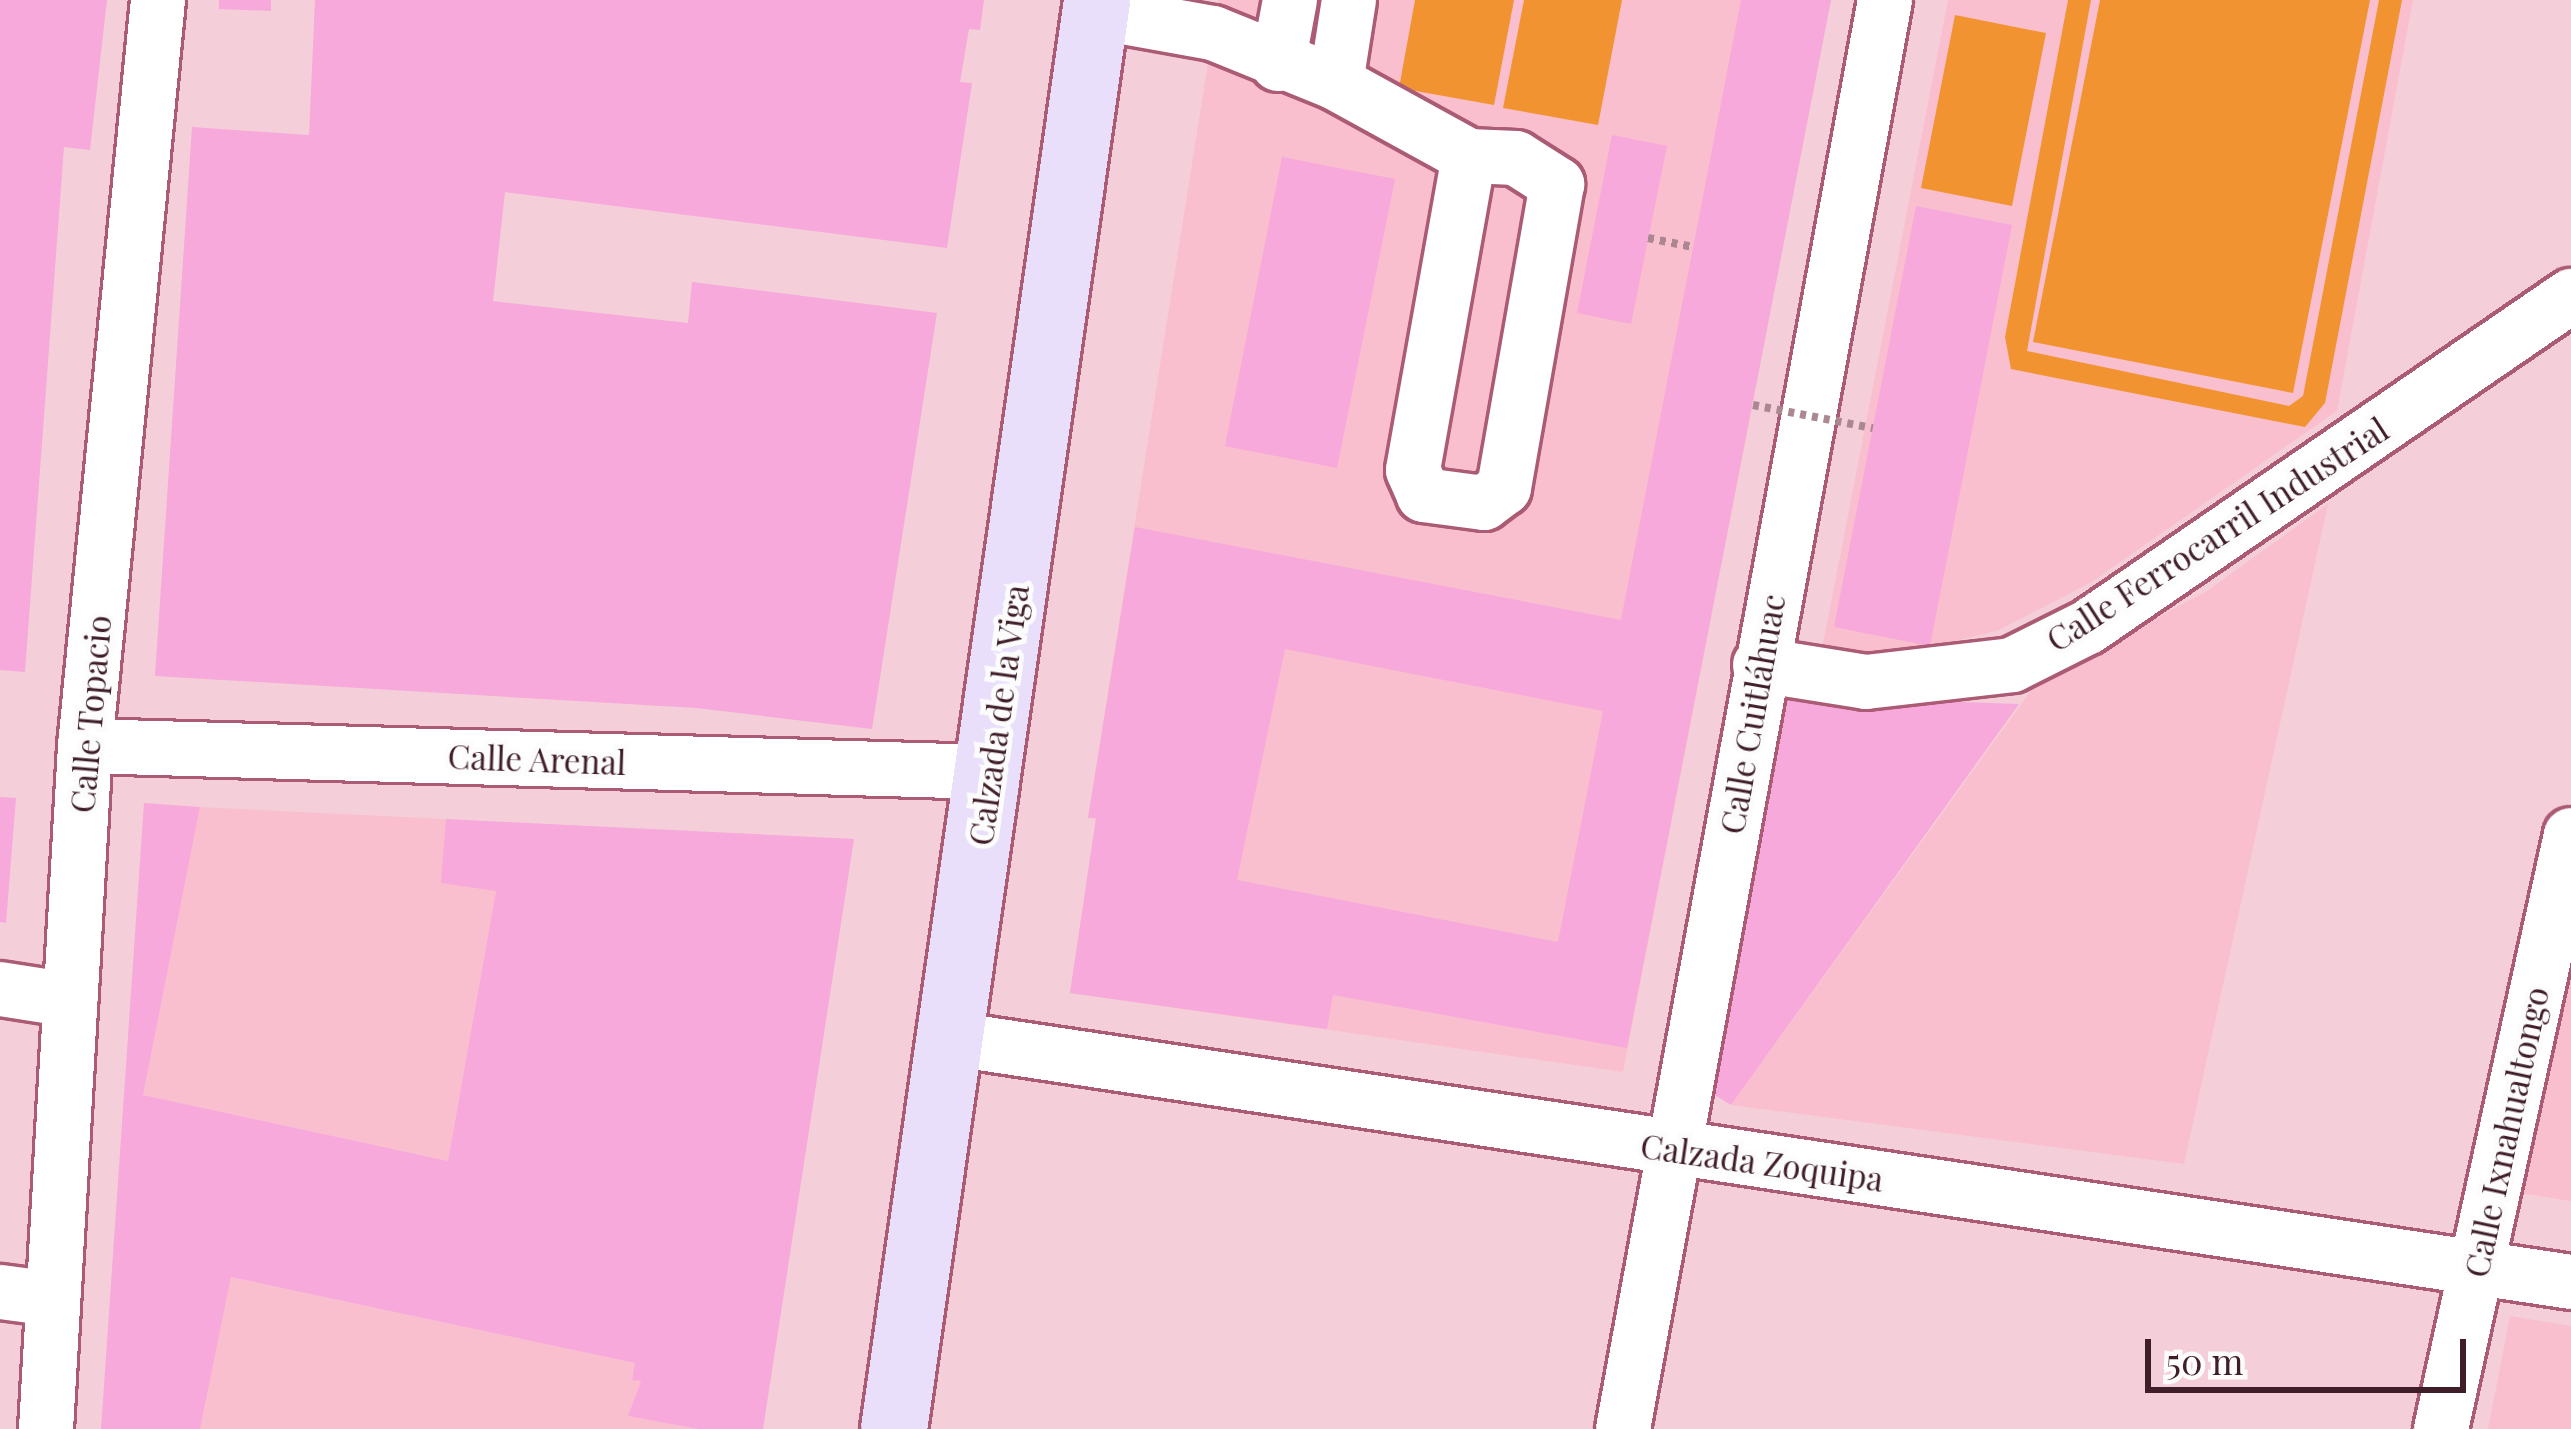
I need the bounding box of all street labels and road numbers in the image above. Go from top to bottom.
street label: Calle Ferrocarril Industrial [2039,409,2395,659]
street label: Calzada de la Viga [960,581,1036,849]
street label: Calle Cuitláhuac [1711,591,1793,837]
street label: Calle Topacio [62,613,118,815]
street label: Calle Arenal [447,736,627,782]
street label: Calle Ixnahualtongo [2456,983,2556,1281]
street label: Calzada Zoquipa [1638,1125,1886,1199]

